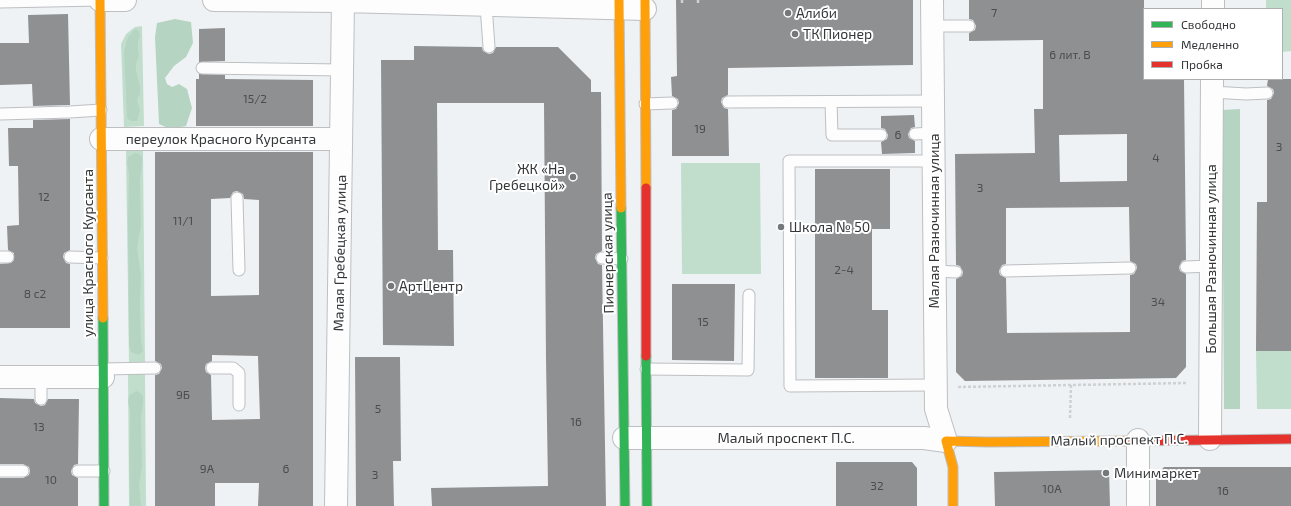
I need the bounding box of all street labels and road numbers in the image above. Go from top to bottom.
street label: переулок Красного Курсанта [126,131,316,147]
street label: Малая Разночинная улица [926,134,942,308]
street label: Большая Разночинная улица [1203,164,1219,354]
street label: улица Красного Курсанта [80,169,96,337]
street label: Малая Гребецкая улица [330,174,350,332]
street label: Пионерская улица [599,192,617,314]
street label: Малый проспект П.С. [717,430,855,446]
street label: Малый проспект П.С. [1050,430,1188,450]

